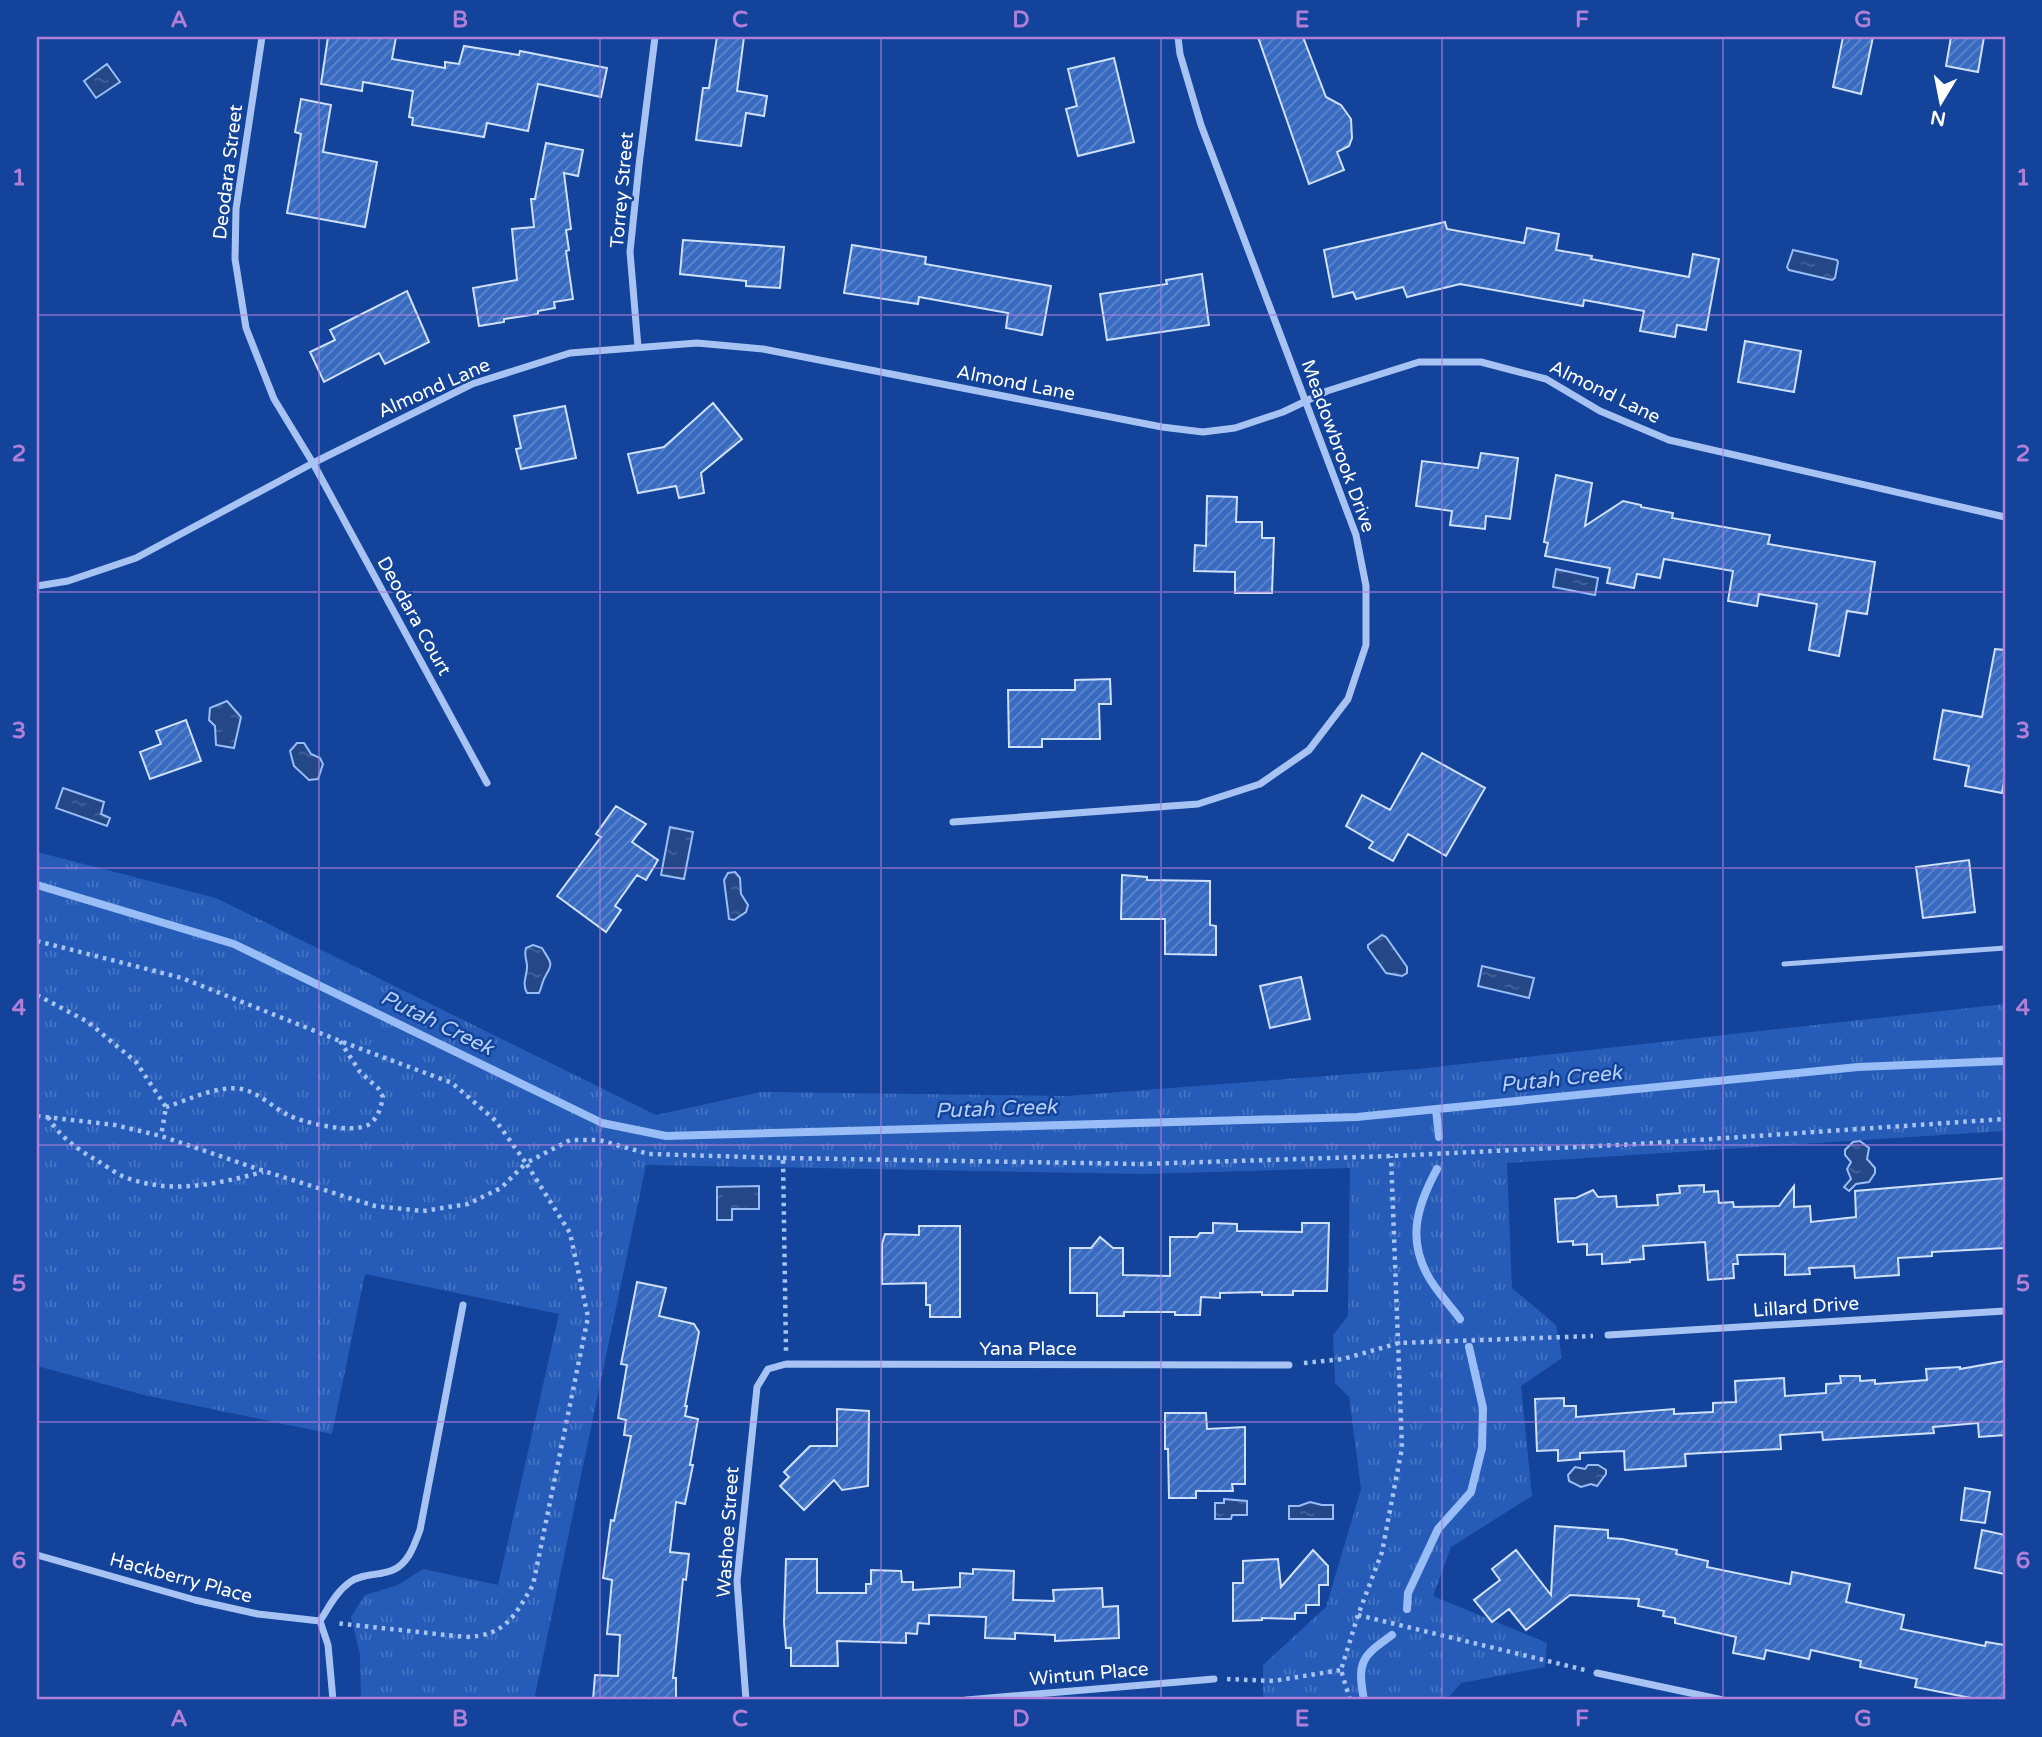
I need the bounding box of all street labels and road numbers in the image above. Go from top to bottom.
street label: Deodara Street [209,103,247,241]
street label: Torrey Street [606,131,638,249]
street label: Almond Lane [375,353,493,423]
street label: Almond Lane [1546,356,1664,428]
street label: Meadowbrook Drive [1297,357,1379,535]
street label: Almond Lane [955,361,1077,405]
street label: Deodara Court [372,553,456,679]
street label: Lillard Drive [1752,1292,1860,1322]
street label: Yana Place [979,1338,1077,1360]
street label: Washoe Street [712,1466,744,1598]
street label: Hackberry Place [107,1548,255,1608]
street label: Wintun Place [1029,1658,1149,1690]

